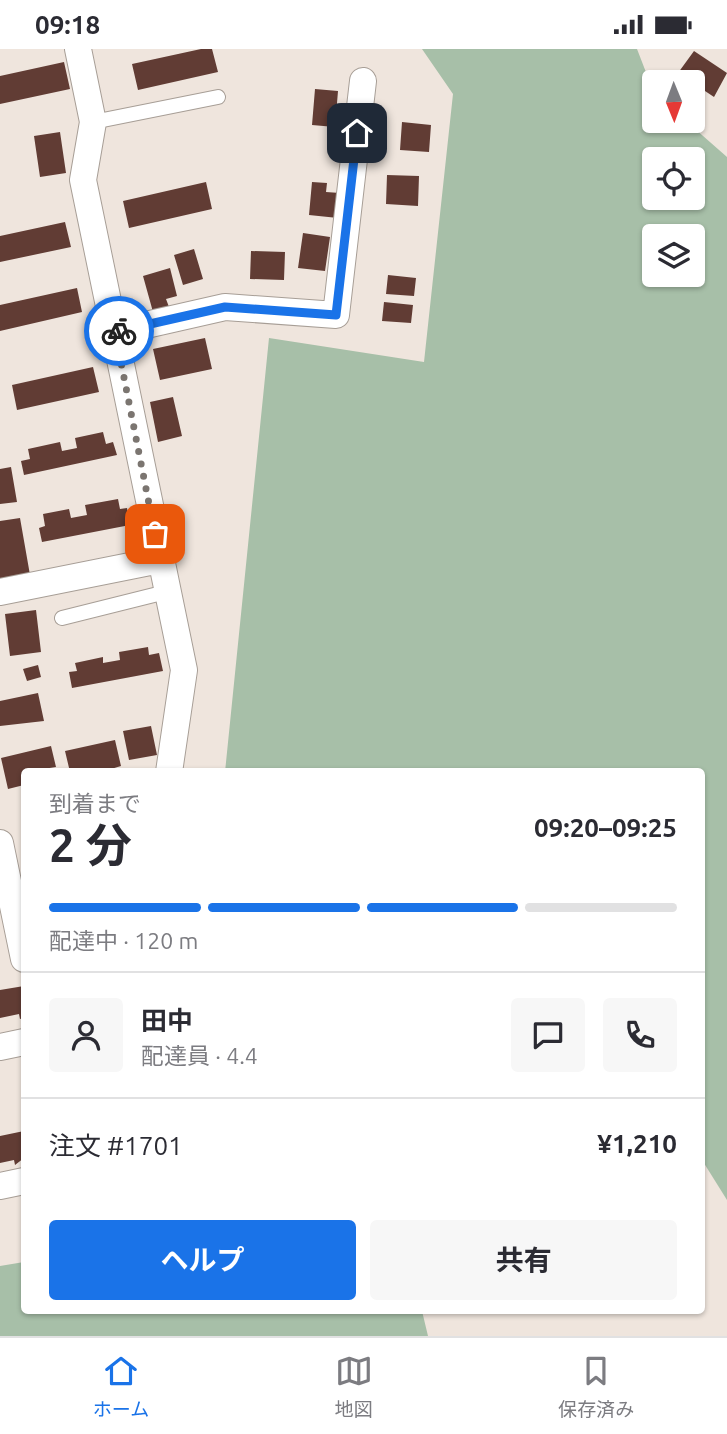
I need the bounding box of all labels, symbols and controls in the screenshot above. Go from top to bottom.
text: 09:18 [35,10,100,39]
north arrow [642,70,705,133]
map controls [642,70,705,287]
pin [327,103,387,163]
icon: home [338,114,376,152]
button: locate [642,147,705,210]
button: layers [642,224,705,287]
courier [84,296,154,366]
icon: bike [100,312,138,350]
pin [125,504,185,564]
icon: bag [136,515,174,553]
text: 到着まで [49,791,141,816]
text: 09:20–09:25 [534,813,677,842]
text: 2 分 [49,819,132,871]
text: 配達中 · 120 m [49,928,198,953]
button: person [49,998,123,1072]
button: chat [511,998,585,1072]
button: phone [603,998,677,1072]
text: 田中 [141,1006,193,1035]
text: 配達員 · 4.4 [141,1043,258,1068]
text: ¥1,210 [597,1129,677,1158]
text: 注文 #1701 [49,1131,183,1160]
button: ヘルプ [49,1220,356,1300]
button: 共有 [370,1220,677,1300]
tab: ホーム [93,1352,149,1421]
tab: 地図 [335,1352,373,1421]
tab: 保存済み [558,1352,634,1421]

